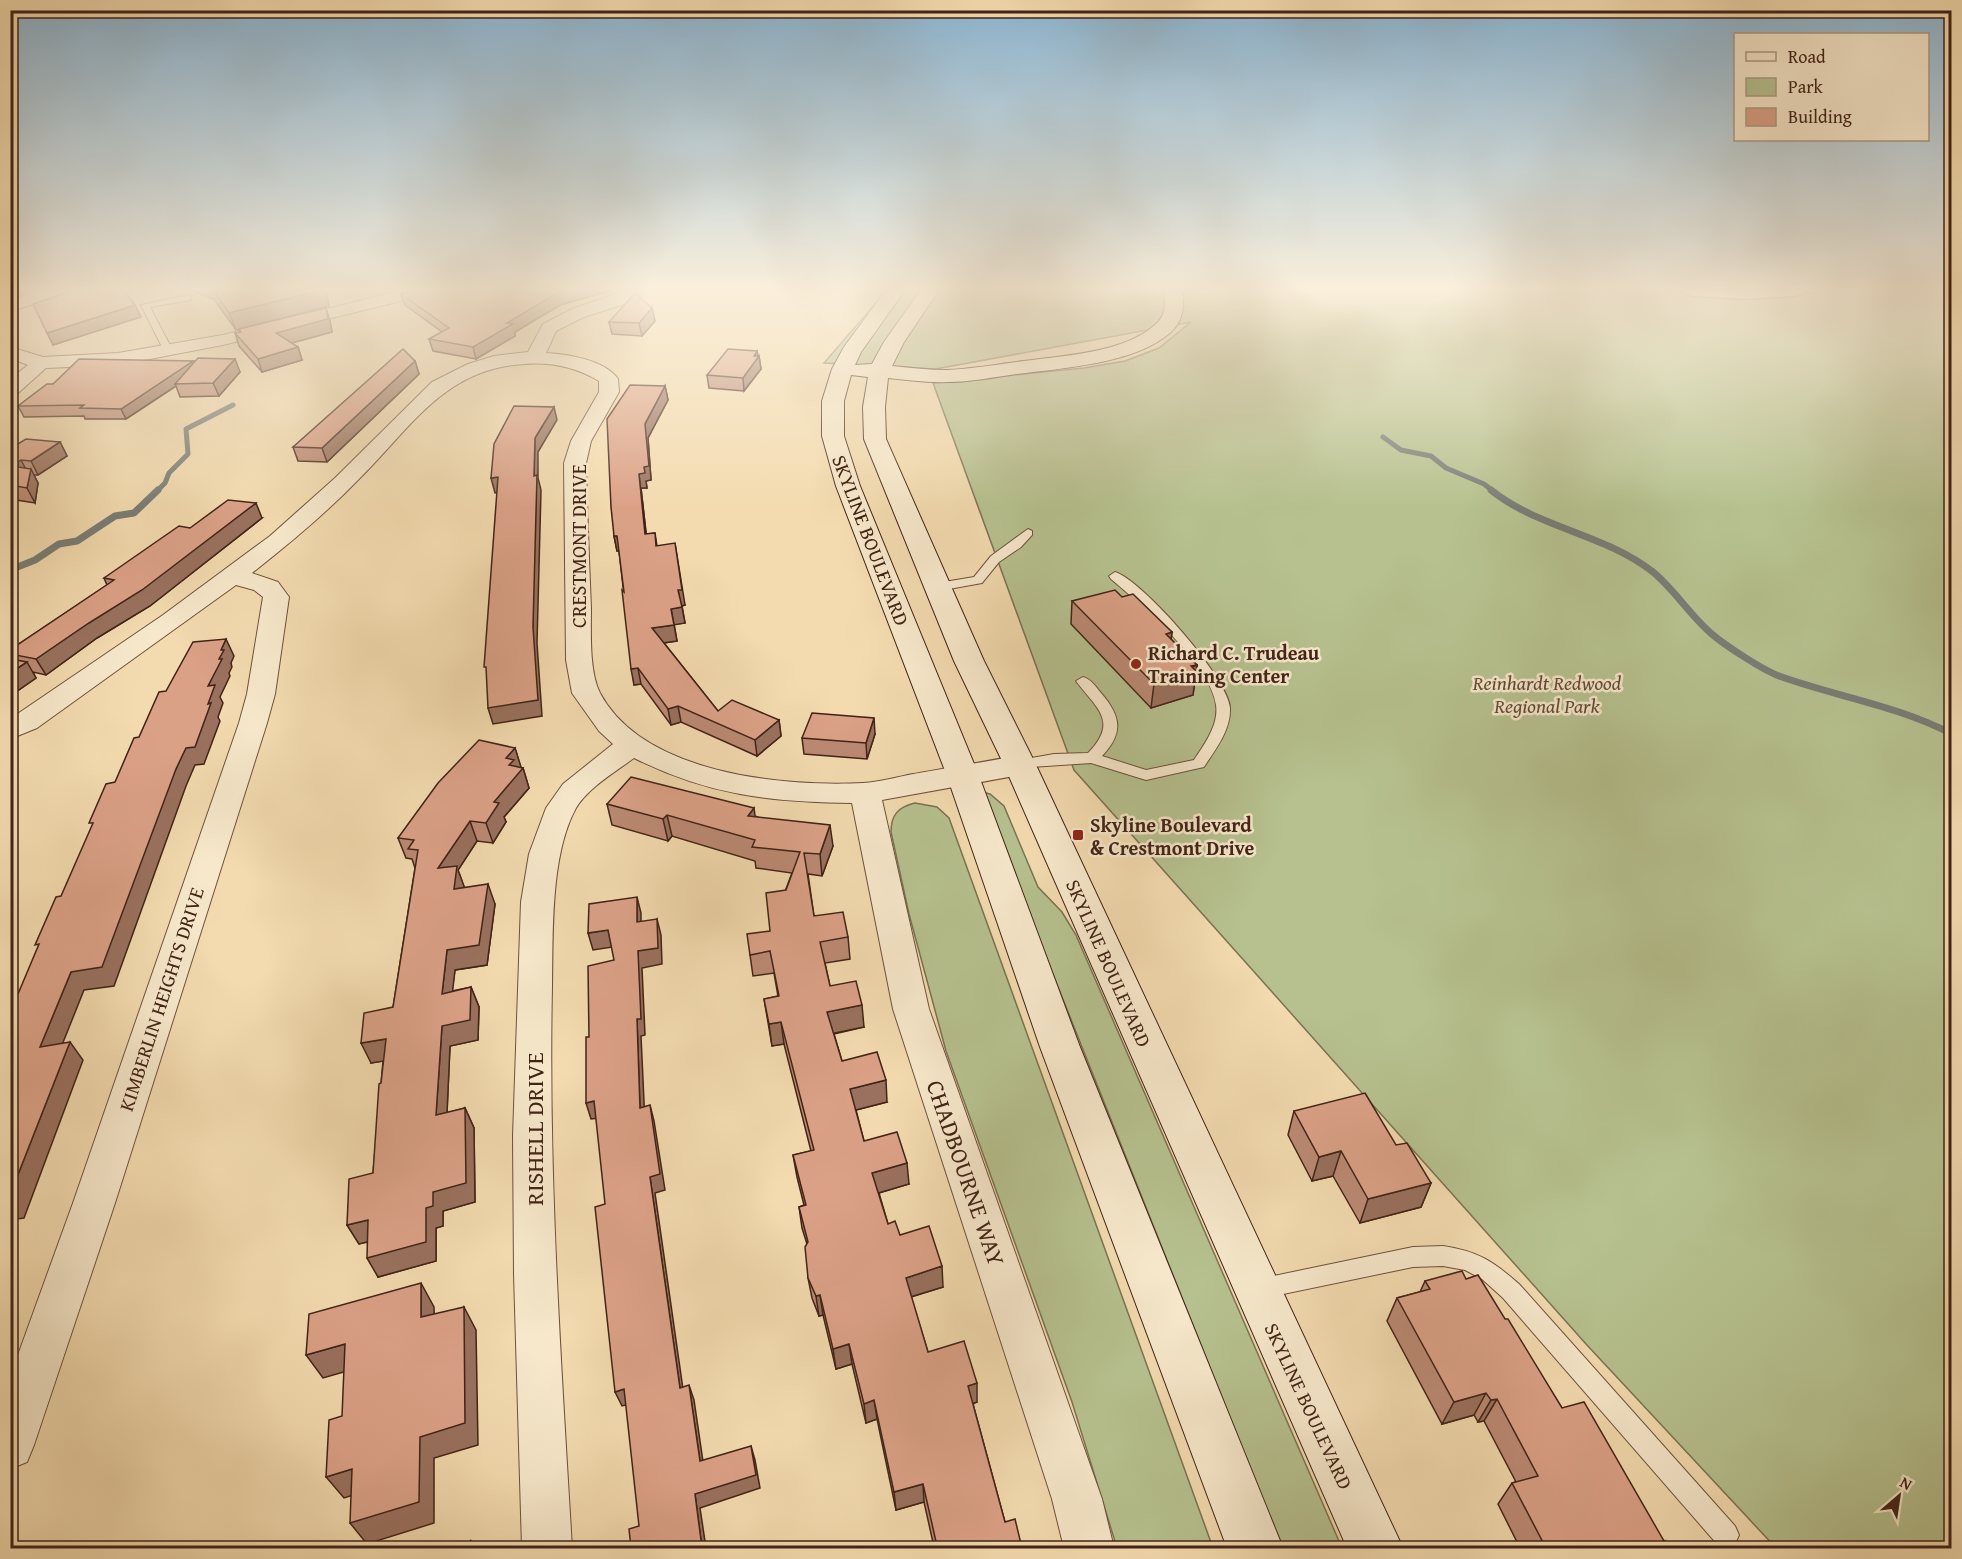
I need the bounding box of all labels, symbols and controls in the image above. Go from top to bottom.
legend [1734,33,1929,141]
text: Road [1788,43,1826,70]
text: Park [1788,73,1824,100]
text: Building [1788,103,1852,130]
street label: SKYLINE BOULEVARD [825,451,917,629]
street label: CRESTMONT DRIVE [564,464,593,628]
place label: Richard C. Trudeau Training Center [1148,638,1320,690]
marker: Richard C. Trudeau Training Center [1129,657,1143,671]
park label: Reinhardt Redwood Regional Park [1472,668,1622,720]
place label: Skyline Boulevard & Crestmont Drive [1090,810,1254,862]
marker: Skyline Boulevard & Crestmont Drive [1071,828,1085,842]
street label: SKYLINE BOULEVARD [1059,875,1159,1051]
street label: KIMBERLIN HEIGHTS DRIVE [111,883,211,1115]
street label: RISHELL DRIVE [517,1052,552,1206]
street label: CHADBOURNE WAY [918,1075,1014,1271]
street label: SKYLINE BOULEVARD [1258,1318,1360,1494]
north arrow [1869,1466,1929,1526]
text: N [1896,1470,1917,1496]

